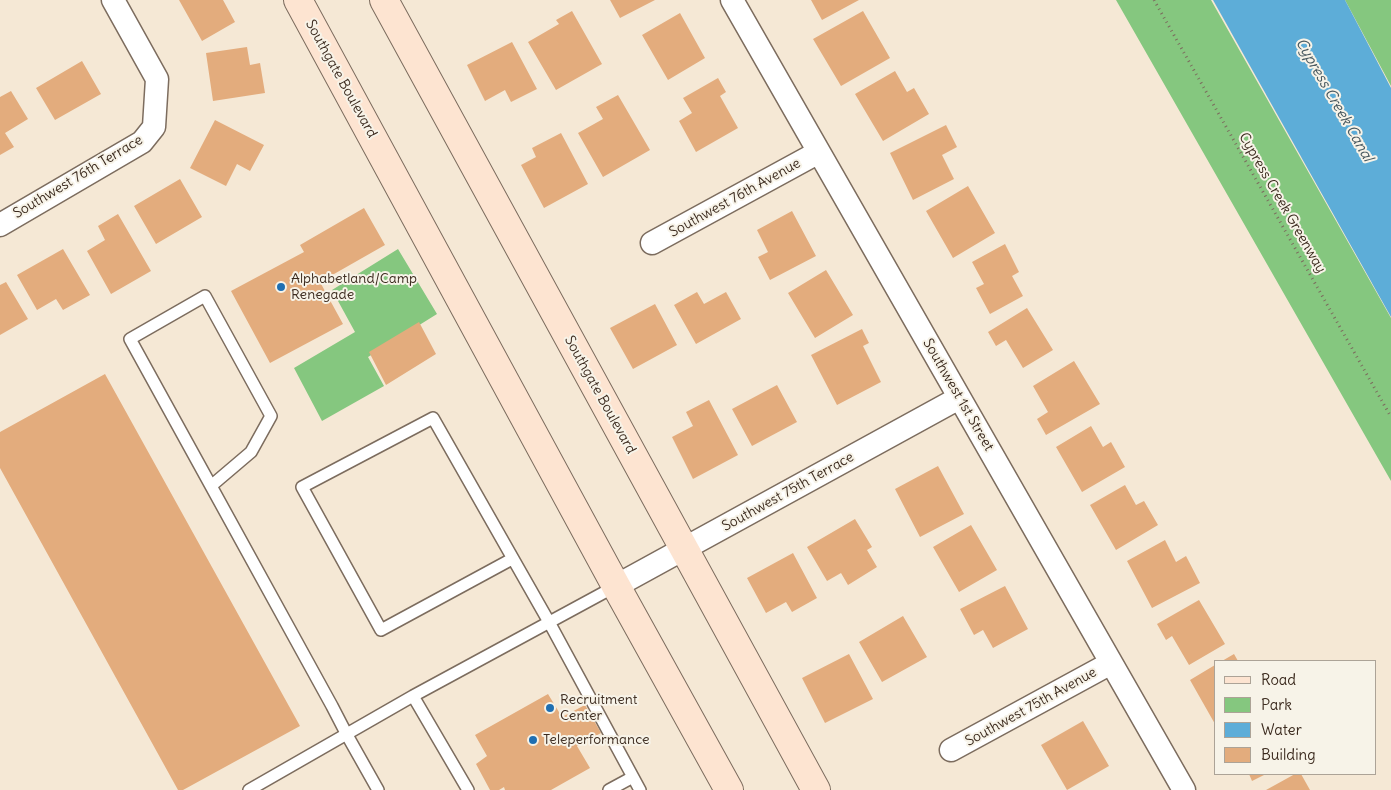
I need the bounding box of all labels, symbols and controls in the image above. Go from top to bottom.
street label: Southgate Boulevard [302,17,380,141]
water label: Cypress Creek Canal [1291,35,1377,165]
street label: Cypress Creek Greenway [1235,130,1329,276]
street label: Southwest 76th Terrace [10,132,146,222]
street label: Southwest 76th Avenue [667,155,803,241]
place label: Alphabetland/Camp Renegade [291,271,417,304]
marker: Alphabetland/Camp Renegade [275,281,287,293]
street label: Southgate Boulevard [561,333,639,457]
street label: Southwest 1st Street [919,336,997,454]
street label: Southwest 75th Terrace [719,449,857,535]
legend [1214,660,1376,775]
street label: Southwest 75th Avenue [962,664,1100,750]
text: Road [1261,670,1296,689]
place label: Recruitment Center [560,692,638,724]
text: Park [1261,695,1292,714]
marker: Recruitment Center [544,702,556,714]
text: Water [1261,720,1302,739]
place label: Teleperformance [543,732,650,748]
marker: Teleperformance [527,734,539,746]
text: Building [1261,745,1316,764]

